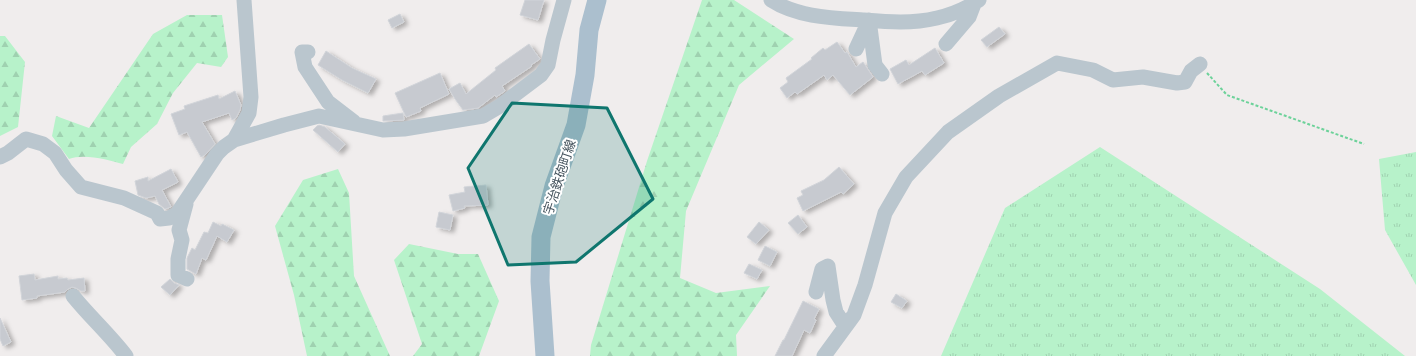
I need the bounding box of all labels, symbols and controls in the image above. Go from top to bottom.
street label: 宇治鉄砲町線 [538,137,580,217]

